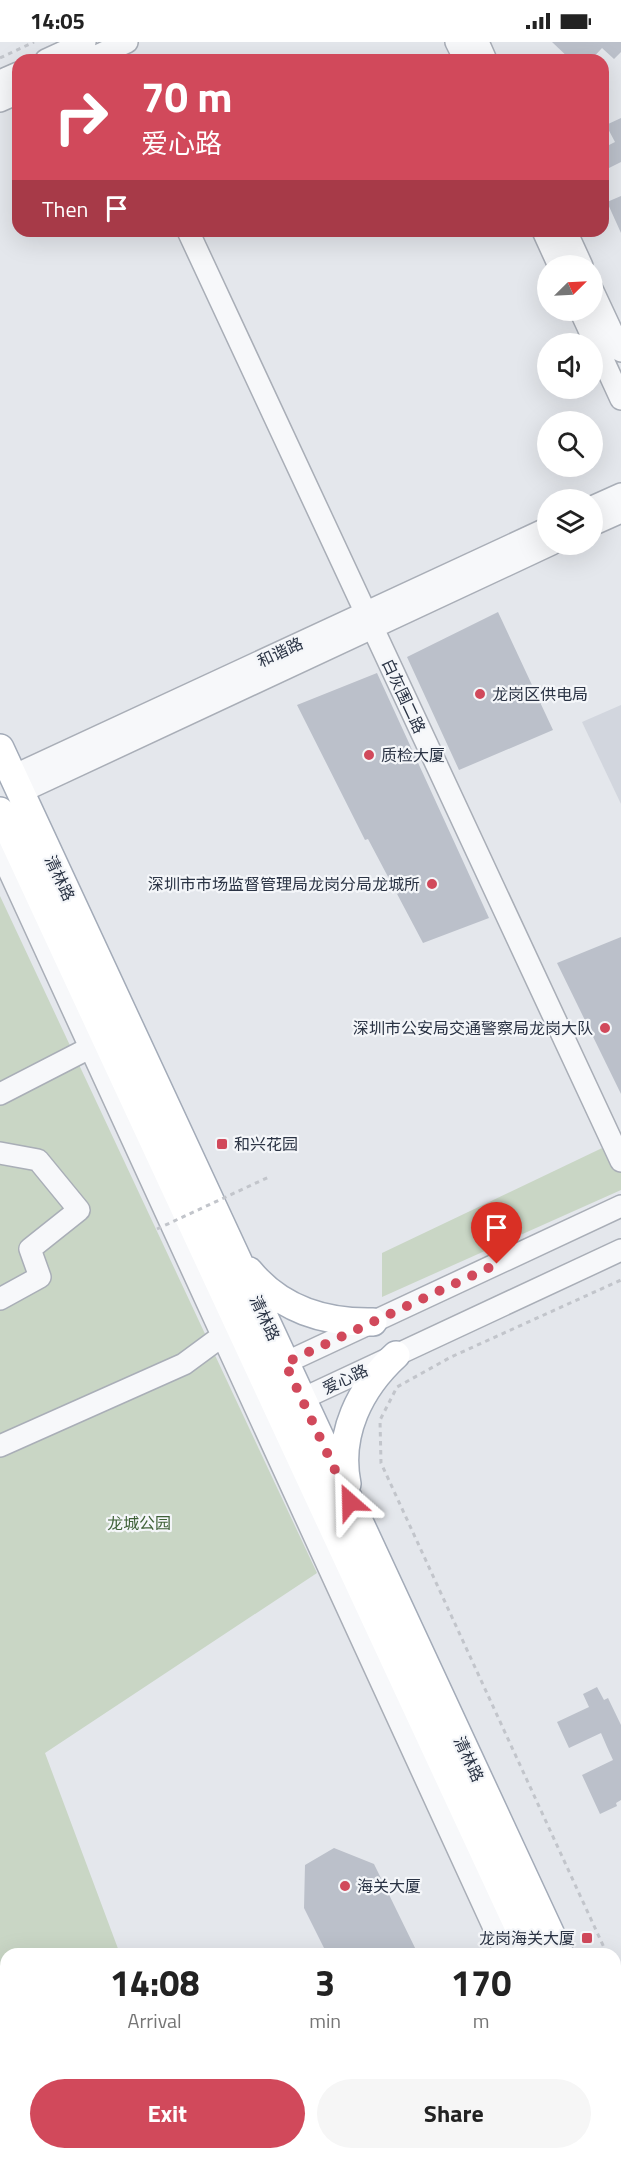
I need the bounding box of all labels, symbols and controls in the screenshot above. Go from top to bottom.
text: 14:05 [30,4,85,38]
text: 70 m [141,64,233,128]
icon: right [42,78,120,156]
text: 爱心路 [141,122,222,163]
text: Then [42,192,88,226]
icon: arrive [100,192,133,225]
north arrow [537,255,603,321]
map controls [537,255,603,555]
button: sound [537,333,603,399]
button: search [537,411,603,477]
button: layers [537,489,603,555]
street label: 和谐路 [253,631,307,673]
street label: 白灰围二路 [376,655,432,737]
place label: 龙岗区供电局 [492,682,588,706]
marker: 龙岗区供电局 [473,687,487,701]
place label: 质检大厦 [381,743,445,767]
marker: 质检大厦 [362,748,376,762]
street label: 清林路 [39,851,81,905]
place label: 深圳市市场监督管理局龙岗分局龙城所 [148,872,420,896]
marker: 深圳市市场监督管理局龙岗分局龙城所 [425,877,439,891]
place label: 深圳市公安局交通警察局龙岗大队 [353,1016,593,1040]
marker: 深圳市公安局交通警察局龙岗大队 [598,1021,612,1035]
place label: 和兴花园 [234,1132,298,1156]
marker: 和兴花园 [215,1137,229,1151]
pin [471,1202,522,1264]
icon: arrive [480,1211,513,1244]
street label: 清林路 [244,1291,286,1345]
street label: 爱心路 [318,1358,372,1400]
position arrow [318,1470,382,1534]
park label: 龙城公园 [107,1511,171,1535]
street label: 清林路 [448,1732,490,1786]
place label: 海关大厦 [357,1874,421,1898]
marker: 海关大厦 [338,1879,352,1893]
place label: 龙岗海关大厦 [479,1926,575,1950]
marker: 龙岗海关大厦 [580,1931,594,1945]
text: 14:08 [110,1955,200,2010]
text: 3 [315,1955,335,2010]
text: 170 [451,1955,511,2010]
text: Arrival [128,2005,182,2036]
text: min [309,2005,341,2036]
text: m [473,2005,489,2036]
button: Exit [30,2079,305,2148]
button: Share [317,2079,591,2148]

